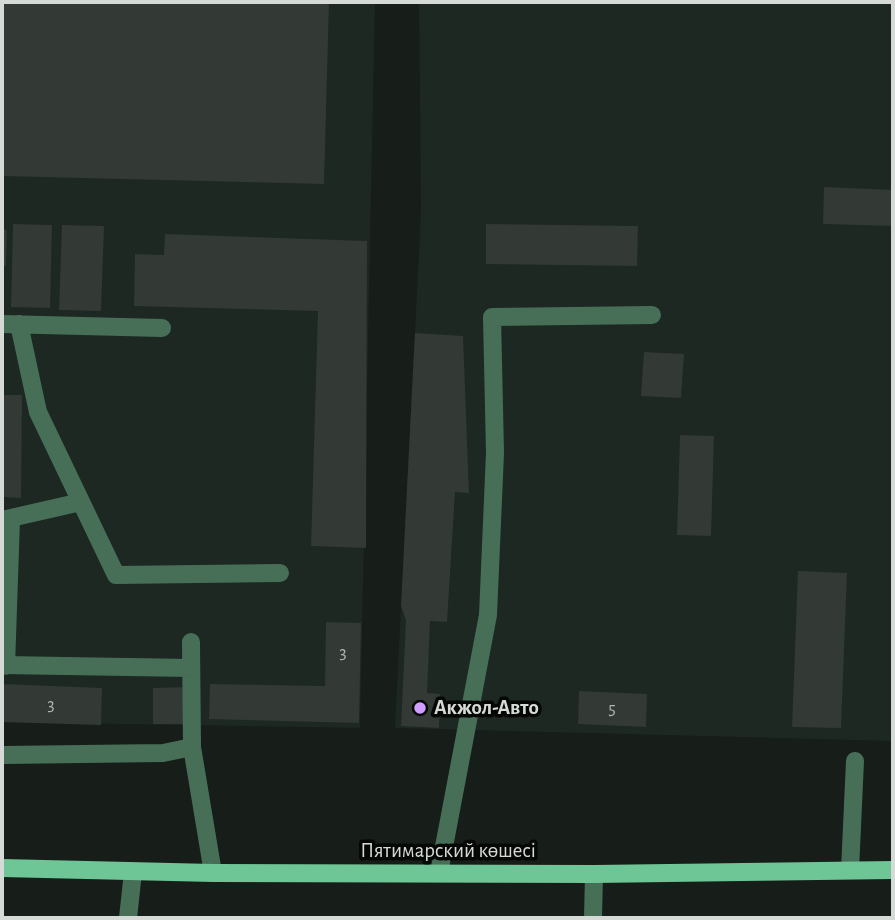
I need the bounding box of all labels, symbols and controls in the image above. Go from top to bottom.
house number: 3 [339,642,347,664]
house number: 3 [47,694,55,716]
place label: Акжол-Авто [434,695,539,721]
house number: 5 [608,698,616,720]
marker: Акжол-Авто [412,700,428,716]
street label: Пятимарский көшесі [360,838,536,864]

